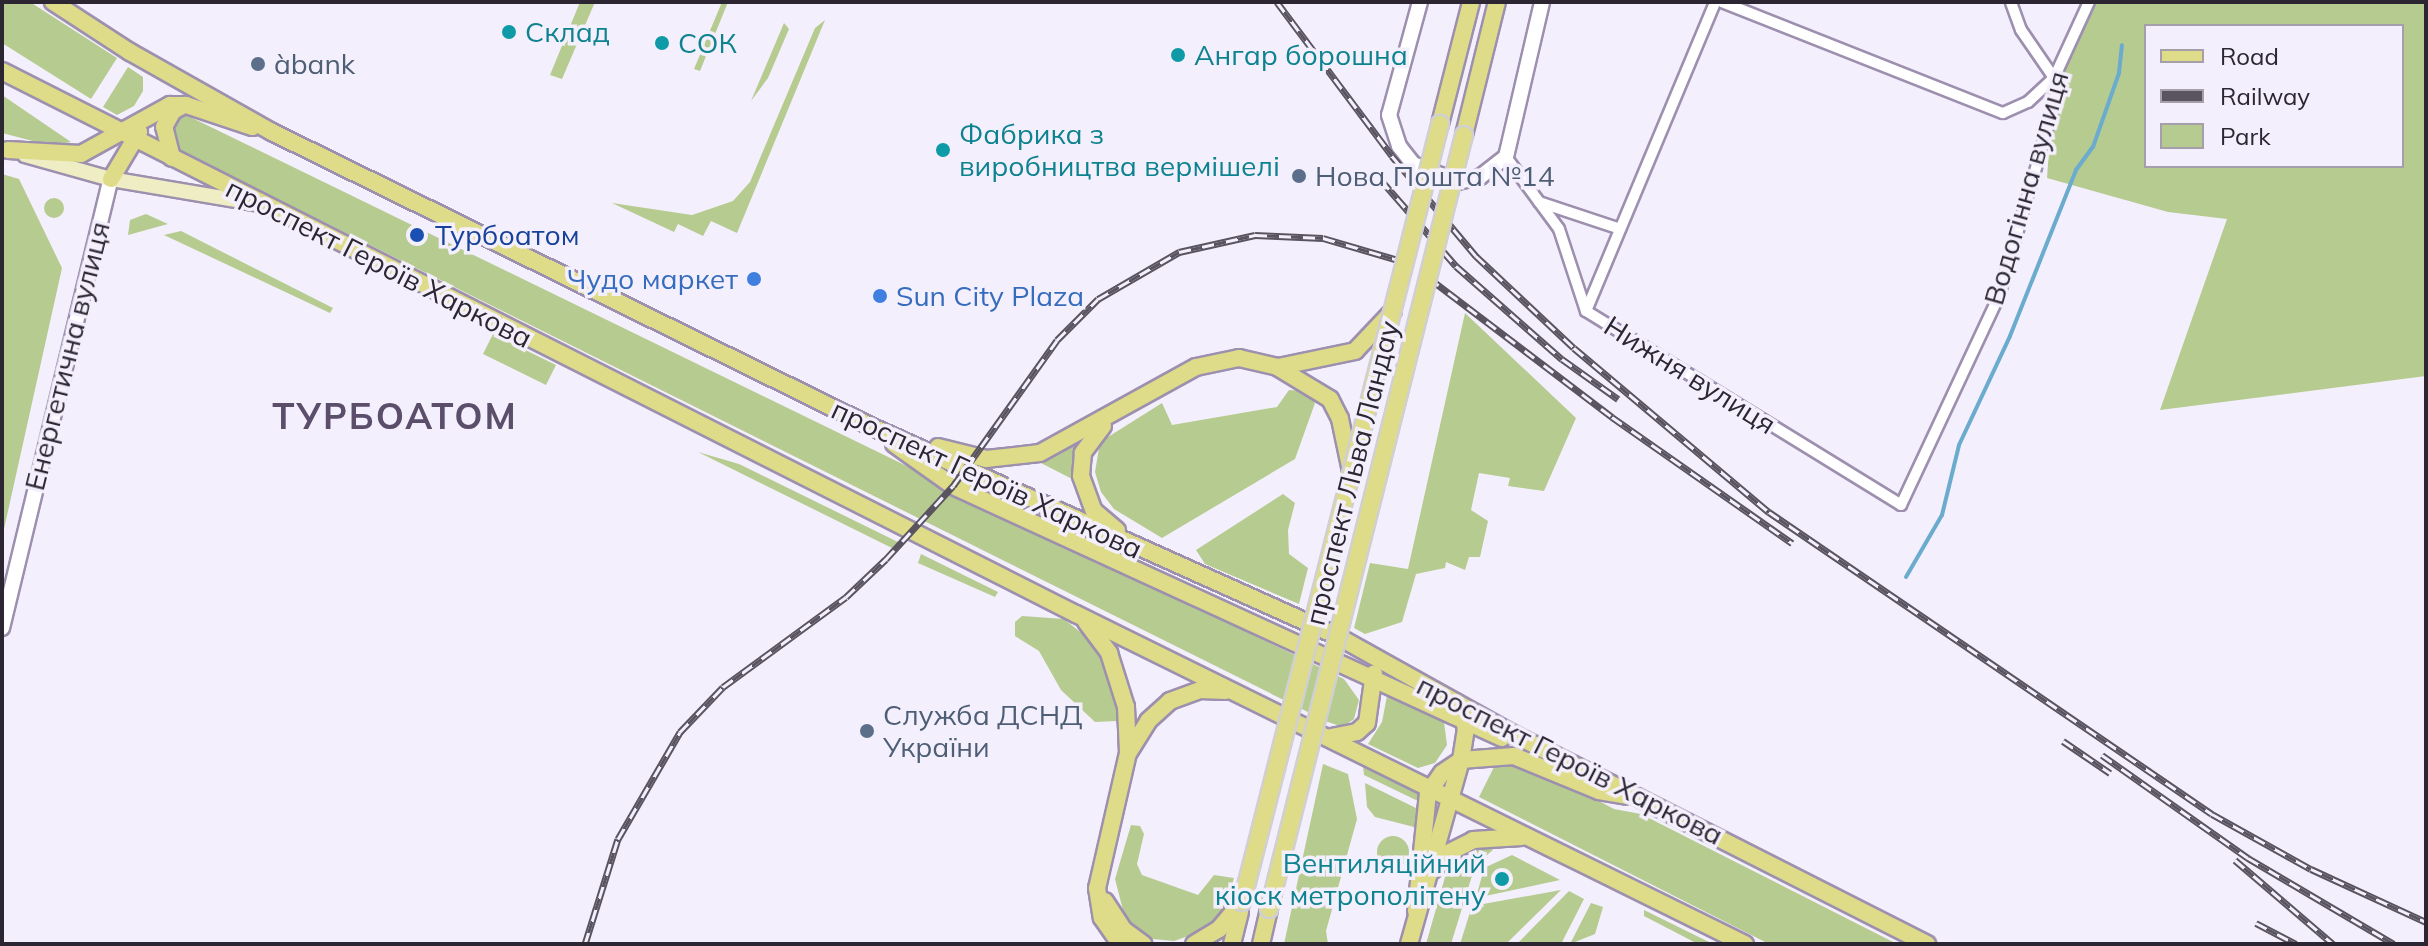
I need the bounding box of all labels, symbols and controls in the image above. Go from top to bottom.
place label: Склад [525,15,610,49]
marker: Склад [500,23,518,41]
legend [2144,24,2404,168]
place label: СОК [678,26,737,60]
marker: СОК [653,34,671,52]
place label: Ангар борошна [1194,38,1408,72]
text: Road [2220,41,2279,71]
marker: Ангар борошна [1169,46,1187,64]
place label: àbank [274,47,355,81]
marker: àbank [249,55,267,73]
street label: Водогінна вулиця [1977,67,2075,309]
text: Railway [2220,81,2310,111]
place label: Фабрика з виробництва вермішелі [959,117,1280,183]
text: Park [2220,121,2271,151]
marker: Фабрика з виробництва вермішелі [934,141,952,159]
place label: Нова Пошта №14 [1315,159,1554,193]
marker: Нова Пошта №14 [1290,167,1308,185]
street label: проспект Героїв Харкова [220,171,538,355]
street label: Енергетична вулиця [17,218,117,494]
place label: Турбоатом [435,218,580,252]
marker: Турбоатом [406,224,428,246]
place label: Чудо маркет [567,262,738,296]
marker: Чудо маркет [745,270,763,288]
place label: Sun City Plaza [896,279,1084,313]
marker: Sun City Plaza [871,287,889,305]
street label: Нижня вулиця [1598,309,1782,441]
street label: проспект Льва Ландау [1298,317,1406,629]
street label: проспект Героїв Харкова [826,392,1148,566]
district label: ТУРБОАТОМ [272,394,518,438]
street label: проспект Героїв Харкова [1411,668,1729,852]
place label: Служба ДСНД України [883,698,1083,764]
marker: Служба ДСНД України [858,722,876,740]
place label: Вентиляційний кіоск метрополітену [1215,846,1486,912]
marker: Вентиляційний кіоск метрополітену [1493,870,1511,888]

